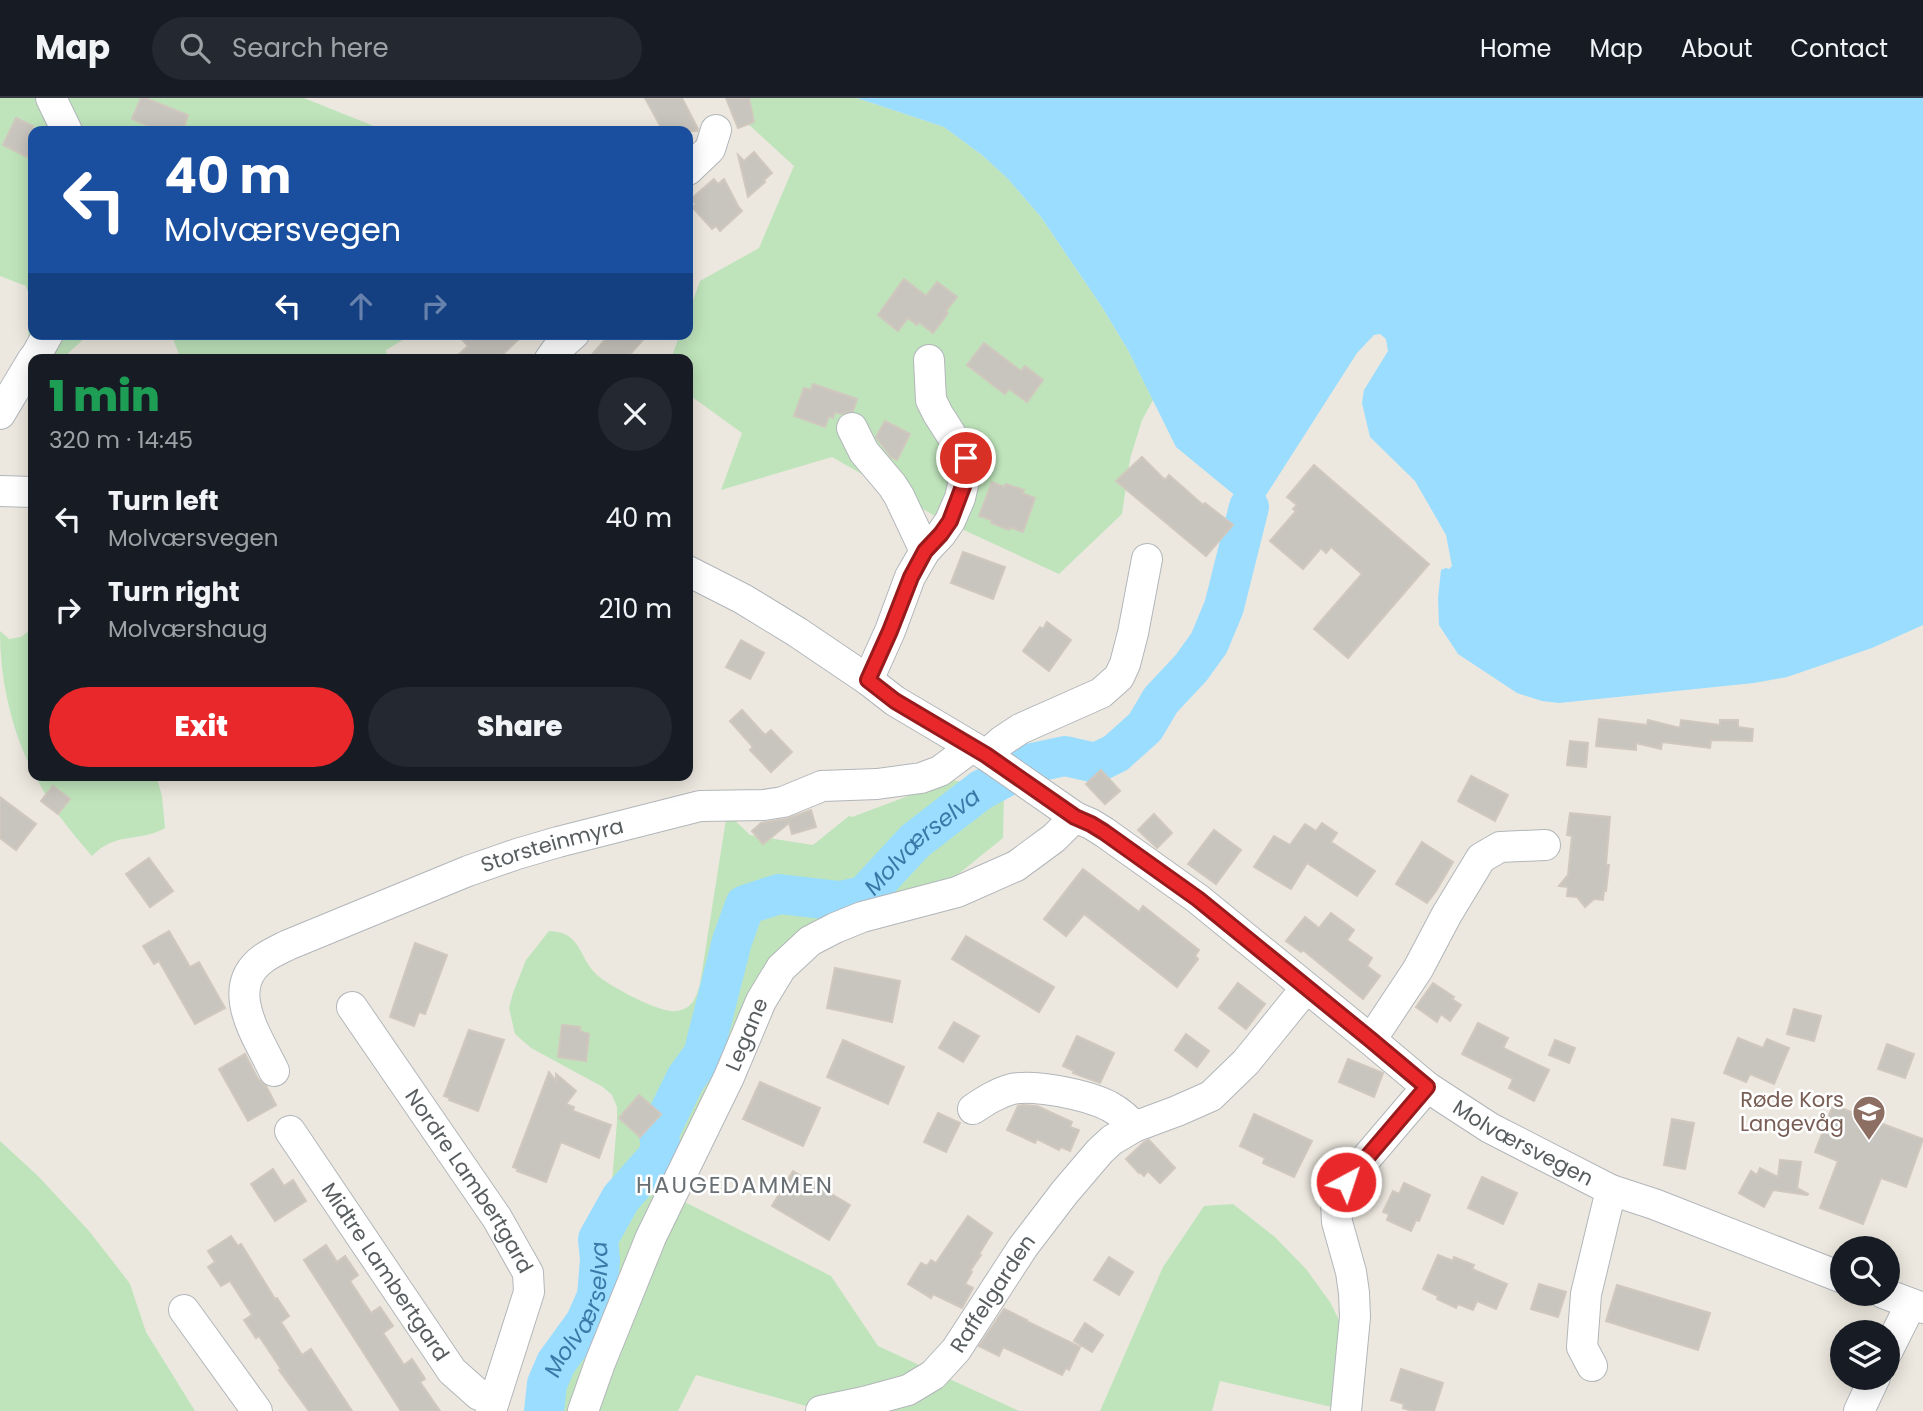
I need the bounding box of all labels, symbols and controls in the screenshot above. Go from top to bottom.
search box [152,17,642,80]
text: Map [35,24,110,71]
icon: search [176,29,214,67]
text: Search here [232,30,389,66]
text: Home [1480,32,1552,65]
text: Map [1590,32,1643,65]
text: About [1681,32,1752,65]
text: Contact [1790,32,1888,65]
text: 40 m [164,142,291,210]
icon: left [49,154,140,245]
text: Molværsvegen [164,207,401,252]
icon: left [269,287,307,325]
icon: ahead [342,287,380,325]
icon: right [415,287,453,325]
text: 1 min [49,367,160,426]
button: close [598,377,672,451]
text: 320 m · 14:45 [49,424,193,456]
pin [936,428,996,488]
icon: arrive [947,439,985,477]
text: Turn left [108,483,219,519]
icon: left [49,500,87,538]
text: 40 m [606,500,672,536]
text: Molværsvegen [108,522,279,554]
text: Turn right [108,574,240,610]
icon: right [49,591,87,629]
text: 210 m [599,591,672,627]
text: Molværshaug [108,613,267,645]
button: Exit [49,687,354,767]
button: Share [368,687,672,767]
water label: Molværselva [857,780,987,902]
street label: Storsteinmyra [477,811,626,879]
street label: Legane [718,993,775,1075]
street label: Nordre Lambertgard [399,1083,540,1278]
place label: Røde Kors Langevåg [1740,1085,1844,1138]
street label: Molværsvegen [1447,1093,1598,1192]
school or university icon: Røde Kors Langevåg [1850,1093,1888,1142]
position arrow [1309,1145,1383,1219]
district label: HAUGEDAMMEN [636,1169,834,1201]
street label: Midtre Lambertgard [315,1177,456,1367]
street label: Raffelgarden [943,1228,1042,1358]
map controls [1830,1236,1900,1390]
button: search [1830,1236,1900,1306]
water label: Molværselva [536,1240,616,1382]
button: layers [1830,1320,1900,1390]

